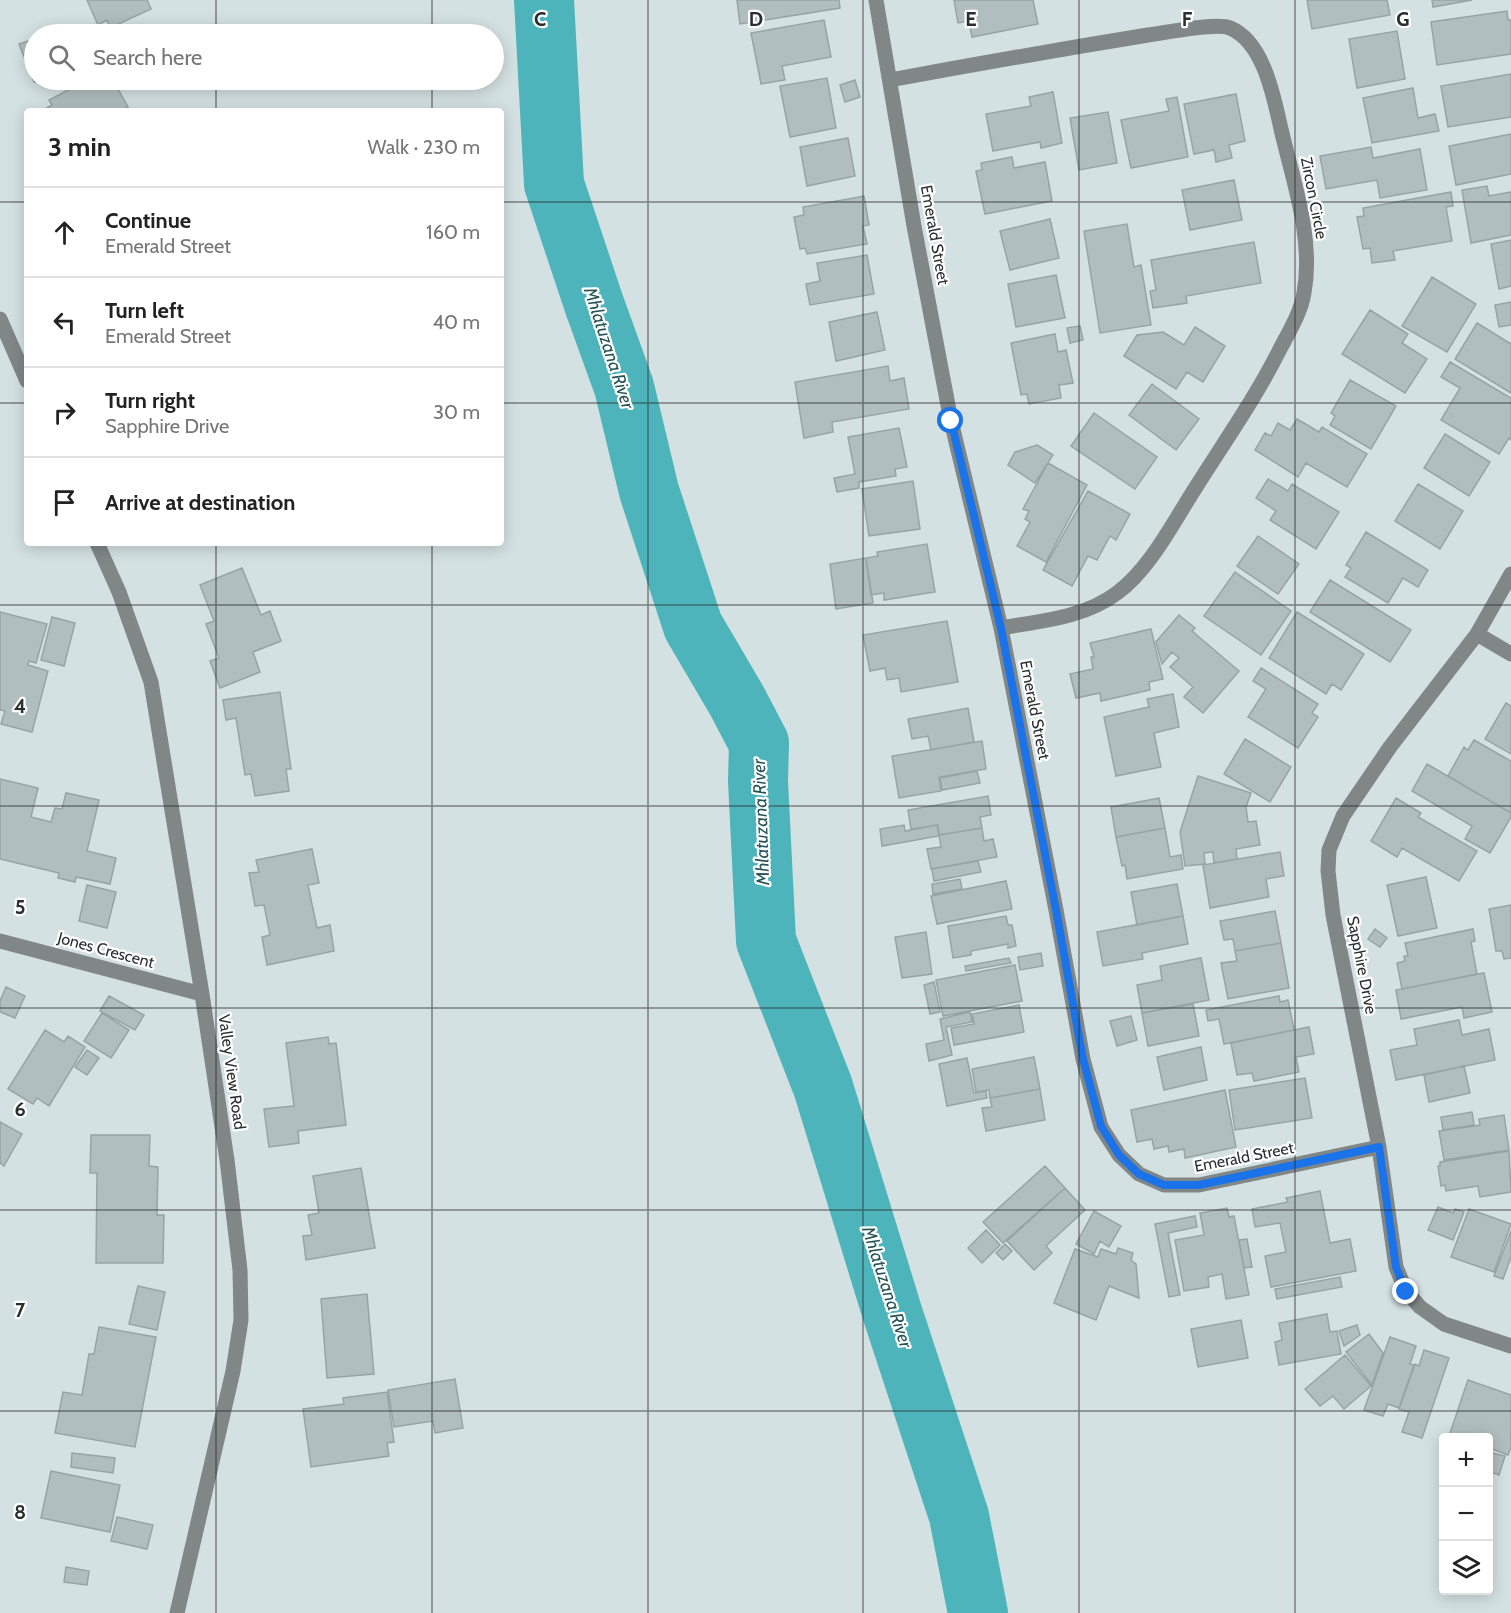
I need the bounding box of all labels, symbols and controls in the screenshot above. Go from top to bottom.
text: C [534,7,546,31]
text: D [749,7,763,31]
text: E [965,7,977,31]
text: F [1182,7,1193,31]
text: G [1396,7,1410,31]
search box [24,24,504,90]
icon: search [45,41,78,74]
text: Search here [93,44,202,71]
text: 3 min [48,131,111,163]
text: Walk · 230 m [368,135,480,159]
street label: Zircon Circle [1297,155,1331,241]
street label: Emerald Street [917,184,953,287]
text: Continue [105,207,191,234]
icon: ahead [48,216,81,249]
text: 160 m [426,220,480,244]
text: Emerald Street [105,234,231,258]
water label: Mhlatuzana River [579,284,639,413]
text: Turn left [105,297,184,324]
icon: left [48,306,81,339]
text: 40 m [432,310,480,334]
text: Emerald Street [105,324,231,348]
text: Turn right [105,387,195,414]
icon: right [48,396,81,429]
text: 30 m [433,400,480,424]
route start [937,407,963,433]
text: Sapphire Drive [105,414,229,438]
icon: arrive [48,486,81,519]
text: Arrive at destination [105,489,295,516]
street label: Emerald Street [1016,659,1054,762]
text: 4 [14,694,26,718]
water label: Mhlatuzana River [748,757,774,886]
text: 5 [15,895,25,919]
street label: Sapphire Drive [1343,914,1381,1016]
street label: Jones Crescent [55,928,157,972]
street label: Valley View Road [215,1013,249,1131]
text: 6 [14,1097,26,1121]
street label: Emerald Street [1193,1138,1296,1176]
water label: Mhlatuzana River [857,1223,917,1352]
route end [1392,1278,1418,1304]
text: 7 [15,1298,26,1322]
map controls [1439,1433,1493,1595]
button: + [1439,1433,1493,1487]
button: − [1439,1487,1493,1541]
text: 8 [14,1500,26,1524]
button: layers [1439,1541,1493,1595]

